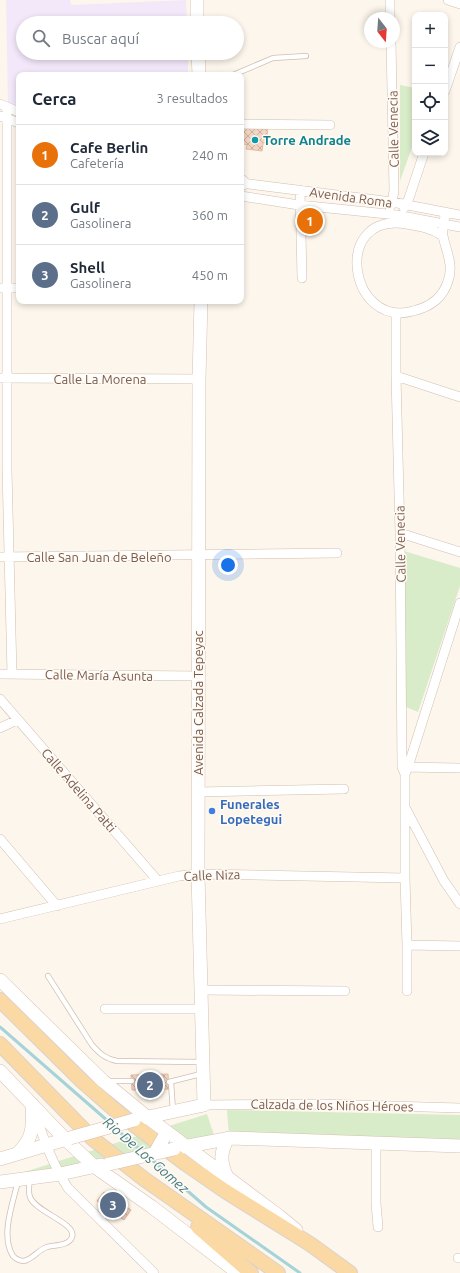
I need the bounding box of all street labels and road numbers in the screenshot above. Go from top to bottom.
street label: Calle Venecia [385,90,401,168]
street label: Avenida Roma [309,184,393,210]
street label: Calle La Morena [53,372,147,386]
street label: Calle Venecia [392,505,408,583]
street label: Calle San Juan de Beleño [26,550,172,564]
street label: Avenida Calzada Tepeyac [191,630,205,776]
street label: Calle María Asunta [45,667,153,683]
street label: Calle Adelina Patti [39,745,119,835]
street label: Calle Niza [183,867,241,883]
street label: Calzada de los Niños Héroes [250,1097,414,1113]

